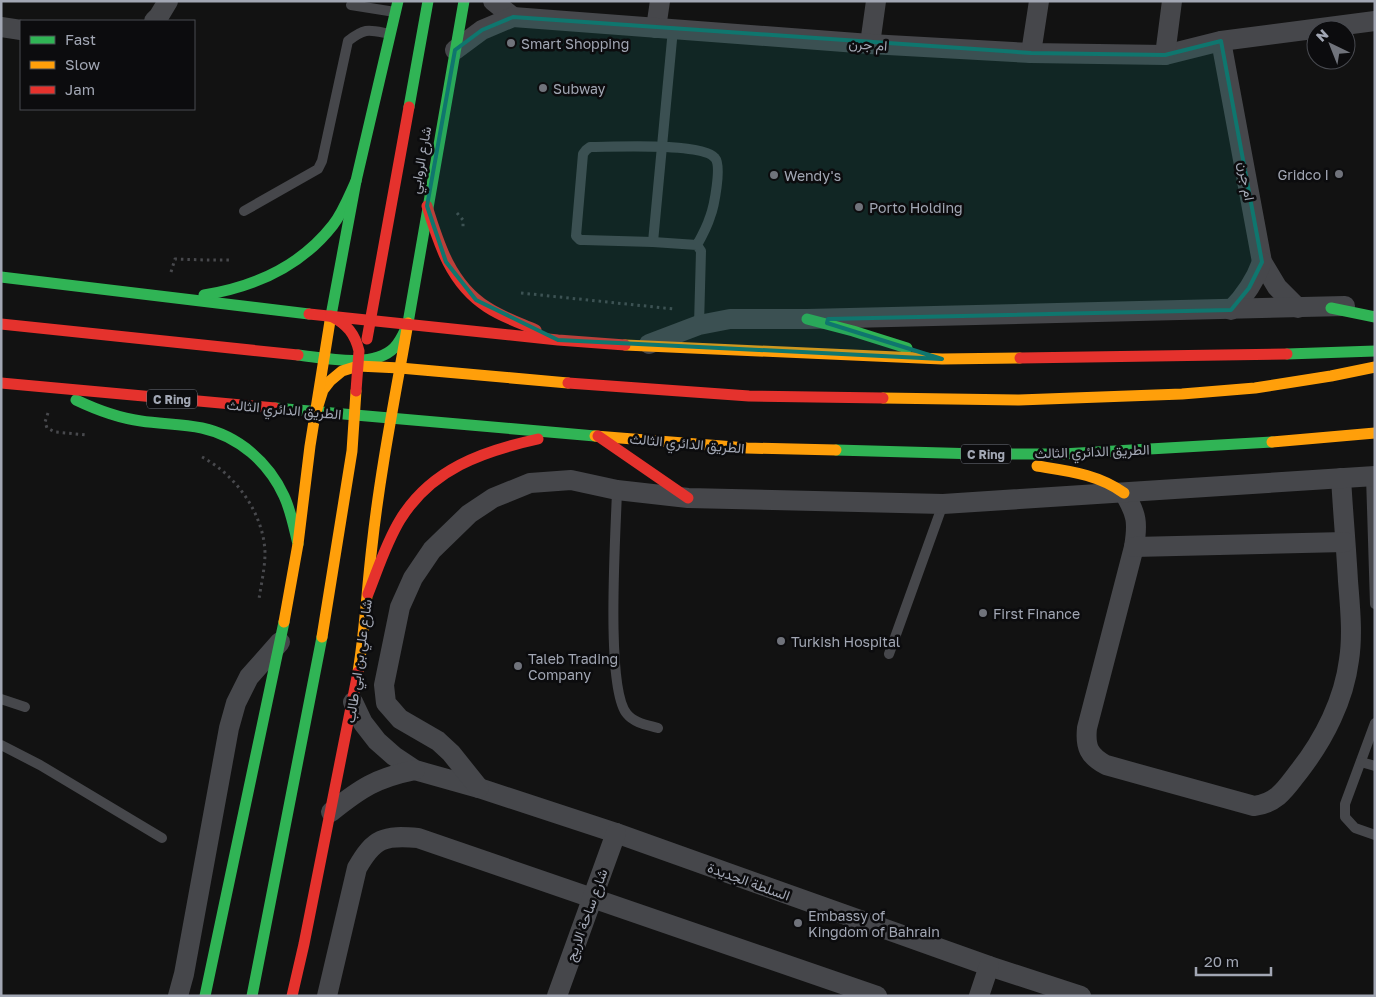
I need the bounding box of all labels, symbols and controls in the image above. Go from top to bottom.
legend [20,20,195,110]
north arrow [1306,20,1356,70]
text: N [1312,25,1331,45]
text: Fast [65,30,96,48]
street label: ام جرن [848,34,888,55]
place label: Smart Shopping [521,35,629,52]
marker: Smart Shopping [505,37,517,49]
text: Slow [65,55,100,73]
text: Jam [65,80,95,98]
place label: Subway [553,80,606,97]
marker: Subway [537,82,549,94]
street label: شارع الروابي [406,125,438,196]
street label: ام جرن [1234,160,1259,202]
place label: Gridco I [1277,166,1329,183]
place label: Wendy's [784,167,841,184]
marker: Gridco I [1333,168,1345,180]
marker: Wendy's [768,169,780,181]
place label: Porto Holding [869,199,963,216]
marker: Porto Holding [853,201,865,213]
road number: C Ring [147,389,197,408]
street label: الطريق الدائري الثالث [226,396,342,426]
street label: الطريق الدائري الثالث [629,430,745,460]
street label: الطريق الدائري الثالث [1034,440,1150,466]
road number: C Ring [961,444,1011,464]
street label: شارع علي بن ابي طالب [341,598,379,725]
place label: First Finance [993,605,1080,622]
marker: First Finance [977,607,989,619]
place label: Turkish Hospital [791,633,900,650]
marker: Turkish Hospital [775,635,787,647]
place label: Taleb Trading Company [528,650,618,683]
marker: Taleb Trading Company [512,660,524,672]
street label: السلطة الجديدة [705,858,792,905]
street label: شارع ساحة الاريج [561,866,613,965]
place label: Embassy of Kingdom of Bahrain [808,907,940,940]
marker: Embassy of Kingdom of Bahrain [792,917,804,929]
scale bar [1196,944,1271,976]
text: 20 m [1204,952,1239,970]

